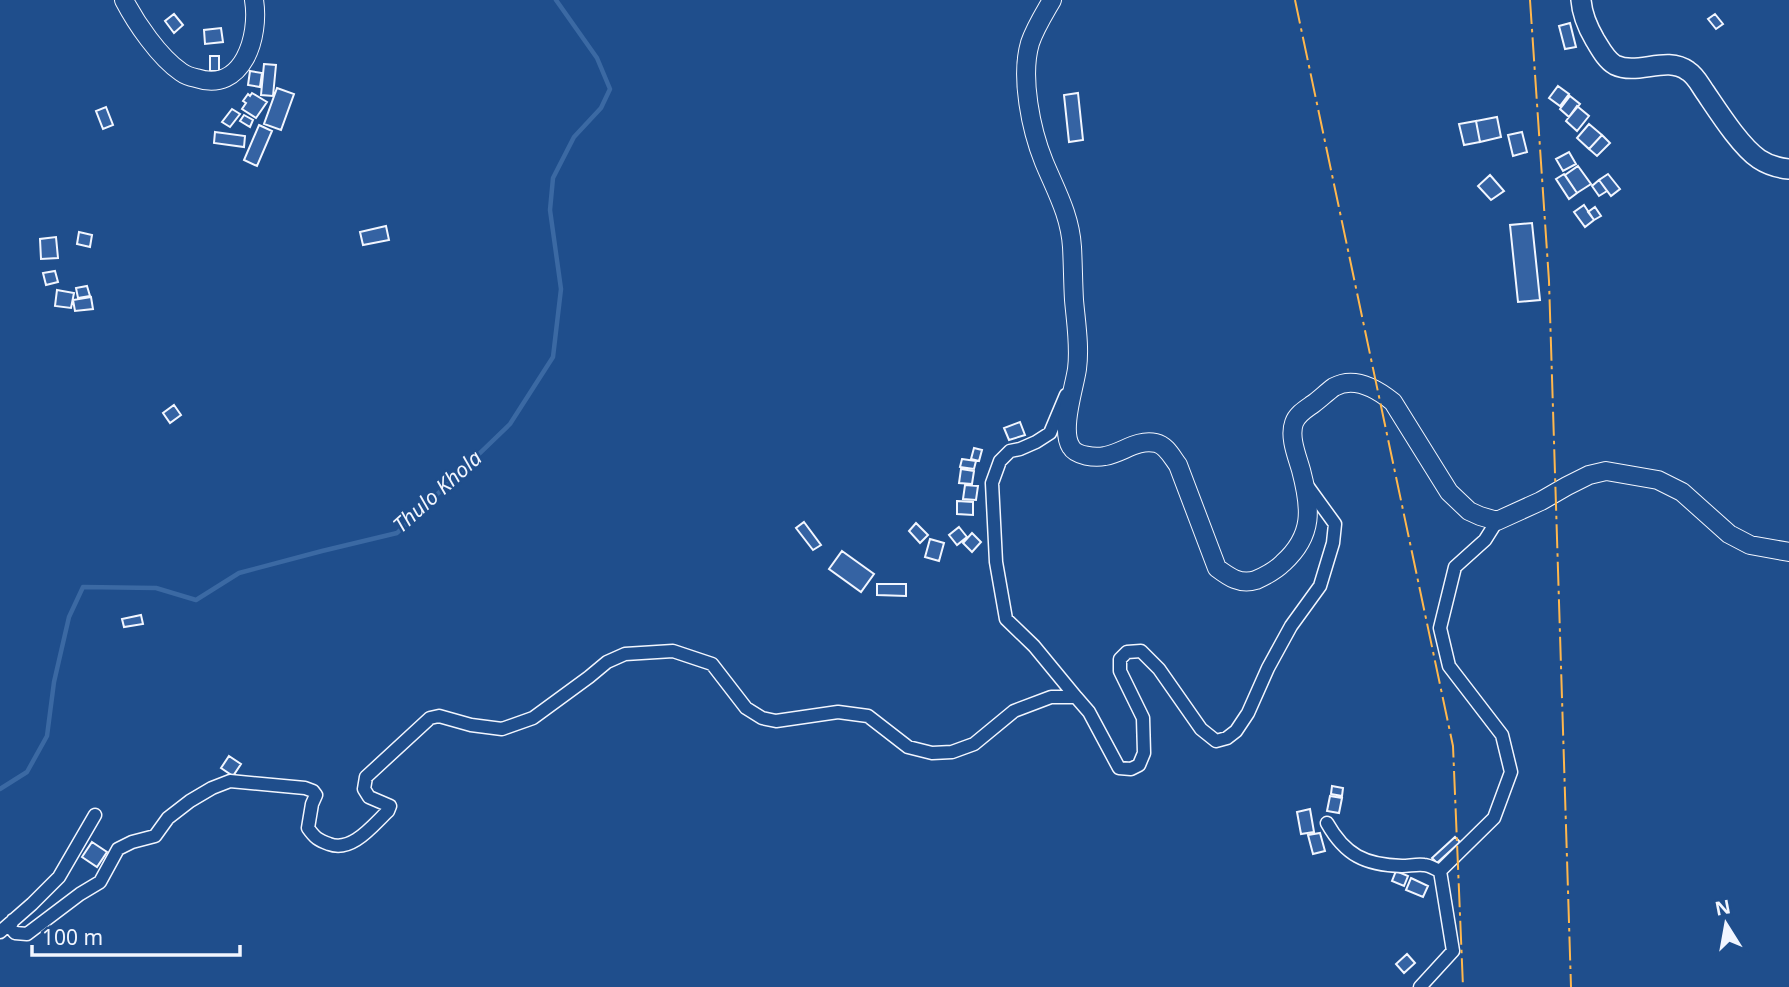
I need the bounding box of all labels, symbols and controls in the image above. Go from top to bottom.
water label: Thulo Khola [387,444,488,538]
north arrow [1691,889,1761,959]
text: N [1713,893,1733,922]
scale bar [32,914,240,958]
text: 100 m [42,923,103,951]

